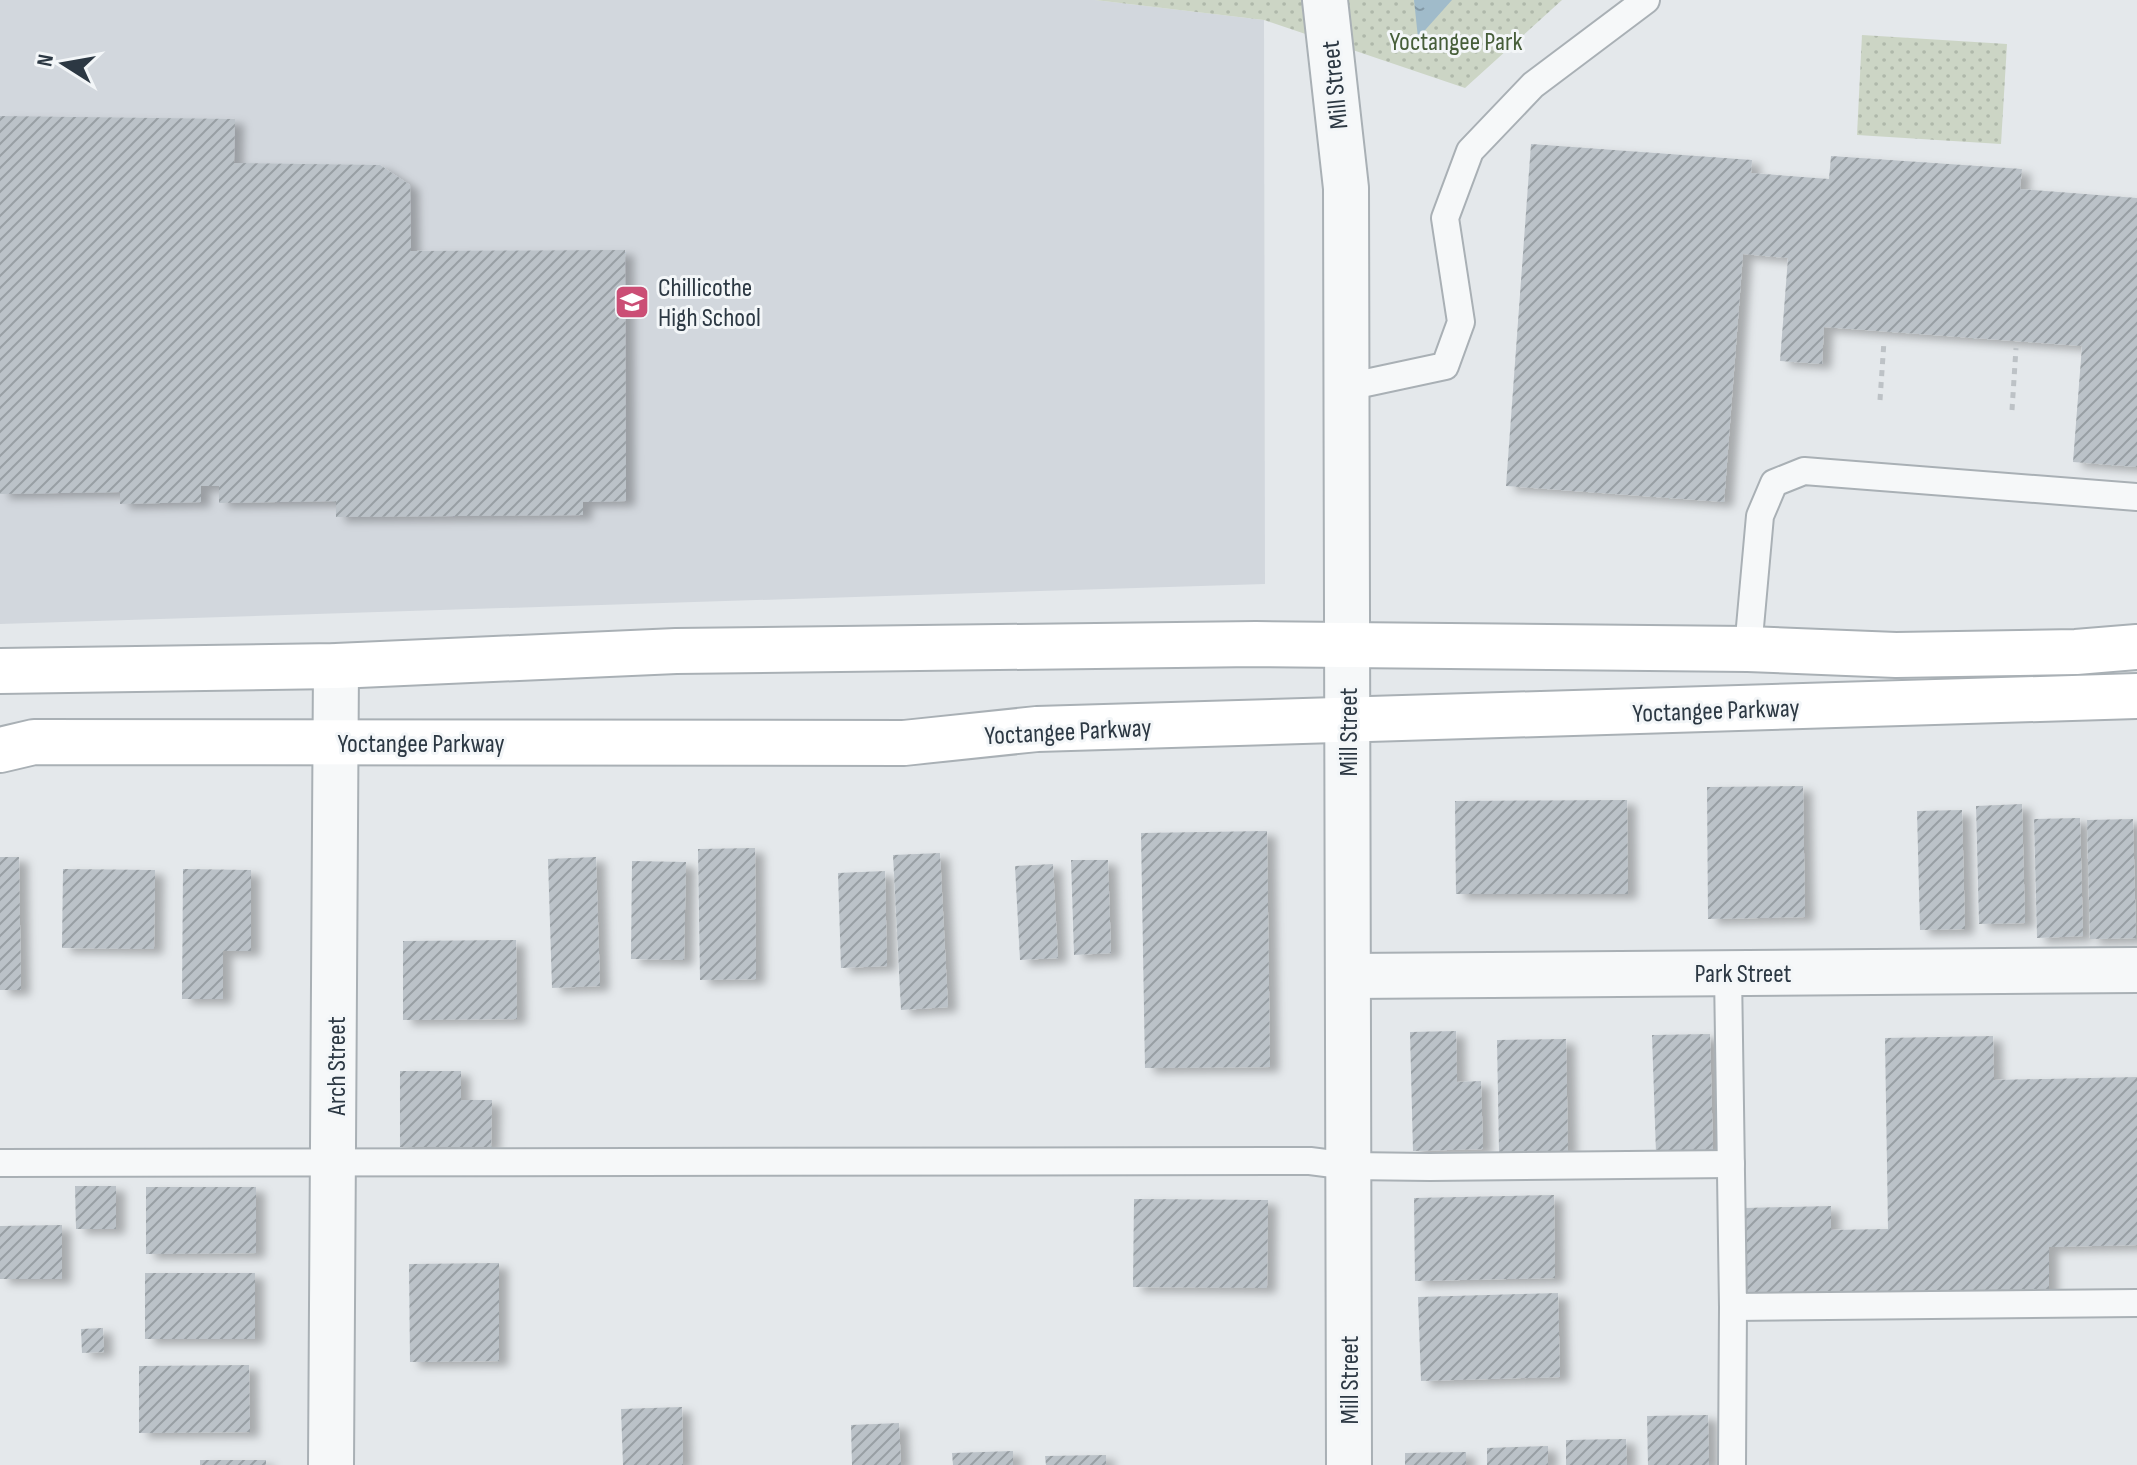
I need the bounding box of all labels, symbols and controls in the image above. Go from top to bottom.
north arrow [24,24,104,104]
park label: Yoctangee Park [1390,27,1522,58]
street label: Mill Street [1315,39,1356,131]
text: N [31,52,60,69]
place label: Chillicothe High School [658,273,761,334]
school or university icon: Chillicothe High School [613,283,651,321]
street label: Mill Street [1334,687,1365,776]
street label: Yoctangee Parkway [1632,693,1800,730]
street label: Yoctangee Parkway [984,713,1152,752]
street label: Yoctangee Parkway [338,729,505,760]
street label: Park Street [1694,959,1792,990]
street label: Arch Street [322,1016,353,1117]
street label: Mill Street [1335,1335,1366,1424]

